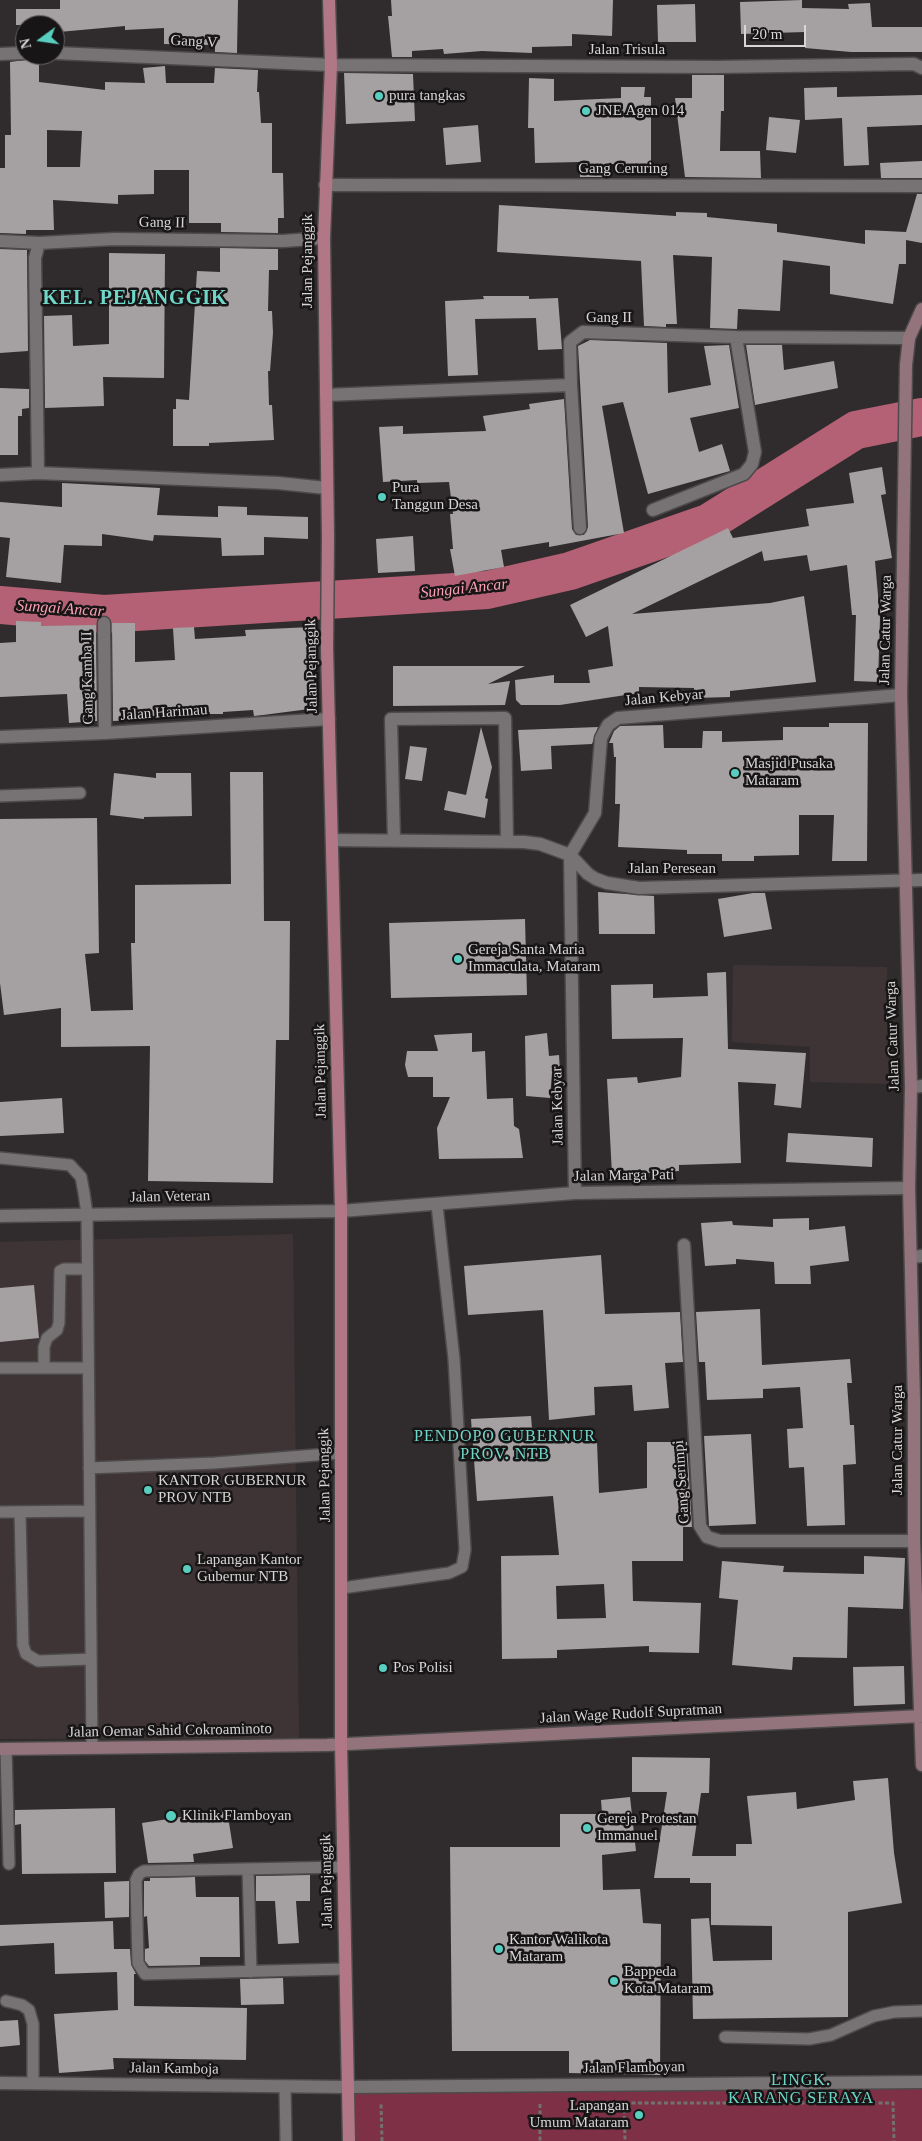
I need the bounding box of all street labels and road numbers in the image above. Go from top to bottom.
street label: Gang V [170,32,218,52]
street label: Jalan Trisula [589,41,665,59]
street label: Gang Ceruring [578,160,668,178]
street label: Gang II [139,214,185,232]
street label: Jalan Pejanggik [299,214,317,308]
street label: Gang II [586,309,632,327]
street label: Jalan Catur Warga [876,575,896,685]
street label: Jalan Pejanggik [302,619,322,713]
street label: Gang Kamba II [78,631,98,725]
street label: Jalan Kebyar [624,686,704,710]
street label: Jalan Harimau [120,701,208,725]
street label: Jalan Peresean [628,860,716,878]
street label: Jalan Catur Warga [882,981,904,1091]
street label: Jalan Pejanggik [311,1024,331,1118]
street label: Jalan Kebyar [548,1066,568,1146]
street label: Jalan Marga Pati [574,1166,674,1186]
street label: Jalan Veteran [130,1187,210,1207]
street label: Jalan Catur Warga [889,1385,907,1495]
street label: Jalan Pejanggik [315,1428,335,1522]
street label: Gang Serimpi [670,1440,694,1524]
street label: Jalan Wage Rudolf Supratman [539,1700,723,1728]
street label: Jalan Oemar Sahid Cokroaminoto [68,1720,272,1742]
street label: Jalan Pejanggik [317,1834,337,1928]
street label: Jalan Flamboyan [583,2058,685,2078]
street label: Jalan Kamboja [129,2059,219,2079]

